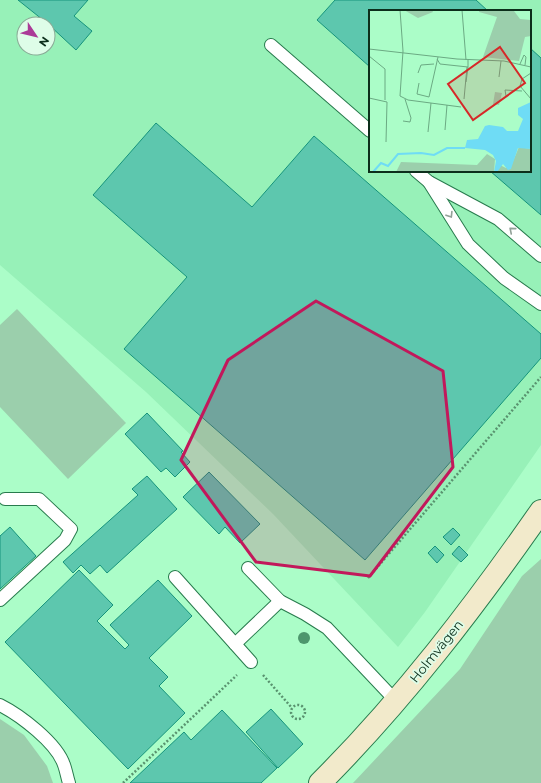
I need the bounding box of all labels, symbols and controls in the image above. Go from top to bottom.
inset map [369,10,531,172]
north arrow [16,16,56,56]
text: N [36,34,52,49]
one-way arrow [445,211,453,218]
one-way arrow [509,228,516,235]
street label: Holmvägen [406,616,466,686]

